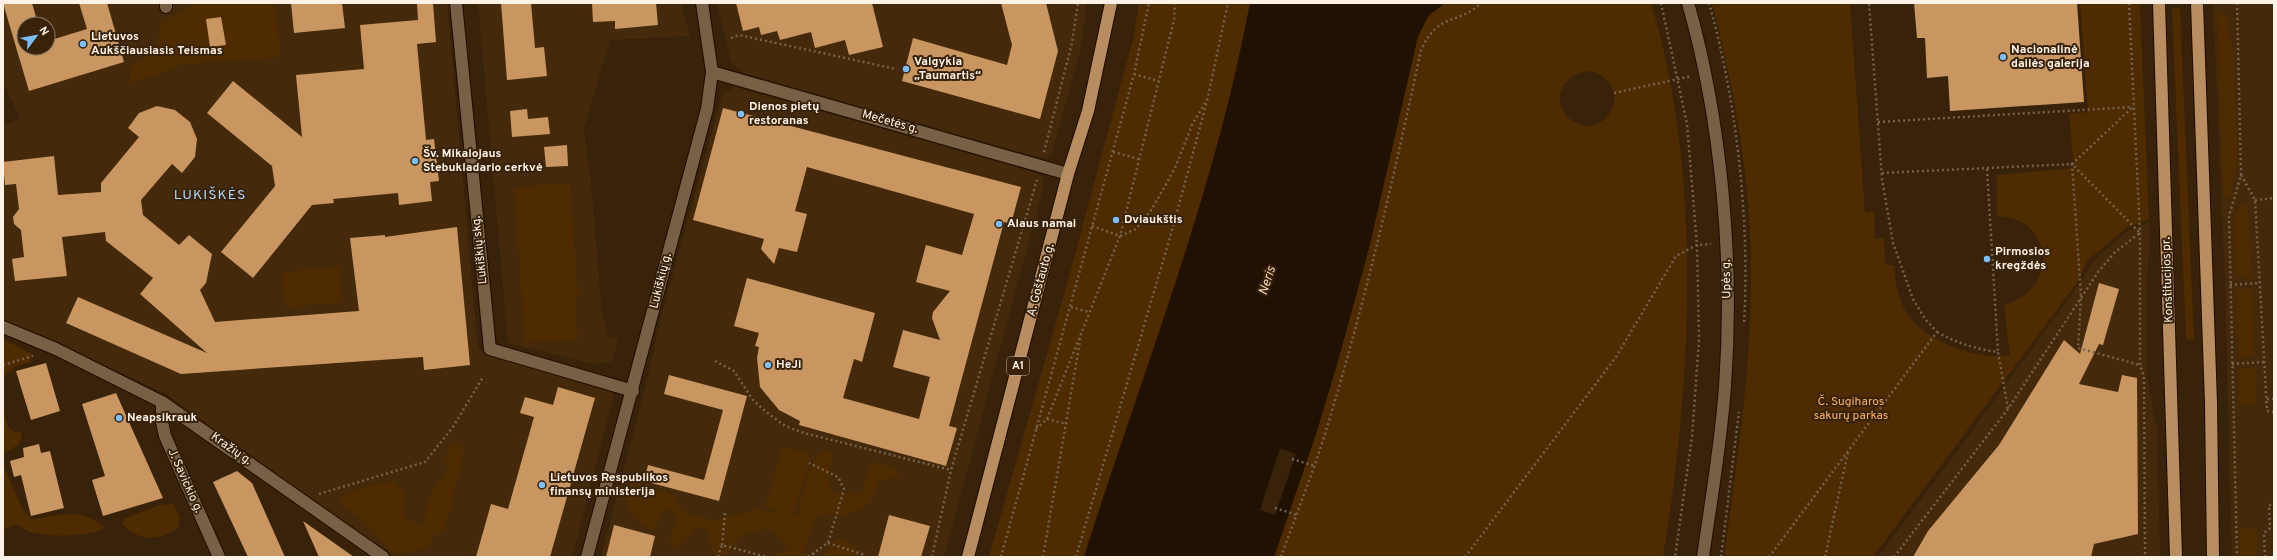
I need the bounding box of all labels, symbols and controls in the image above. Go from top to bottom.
north arrow [16,16,56,56]
text: N [36,24,52,38]
place label: Lietuvos Aukščiausiasis Teismas [91,29,223,59]
marker: Lietuvos Aukščiausiasis Teismas [78,39,88,49]
place label: Nacionalinė dailės galerija [2011,42,2090,72]
marker: Nacionalinė dailės galerija [1998,52,2008,62]
place label: Valgykla „Taumartis“ [914,54,981,84]
marker: Valgykla „Taumartis“ [901,64,911,74]
place label: Dienos pietų restoranas [749,99,819,129]
street label: Mečetės g. [860,106,920,138]
marker: Dienos pietų restoranas [736,109,746,119]
place label: Šv. Mikalojaus Stebukladario cerkvė [423,146,543,176]
marker: Šv. Mikalojaus Stebukladario cerkvė [410,156,420,166]
district label: LUKIŠKĖS [174,186,246,204]
place label: Dviaukštis [1124,212,1183,228]
street label: Lukiškių skg. [468,215,492,285]
marker: Dviaukštis [1111,215,1121,225]
place label: Alaus namai [1007,216,1076,232]
marker: Alaus namai [994,219,1004,229]
street label: Konstitucijos pr. [2158,236,2177,323]
street label: A. Goštauto g. [1024,241,1058,318]
place label: Pirmosios kregždės [1995,244,2050,274]
street label: Lukiškių g. [646,251,676,311]
marker: Pirmosios kregždės [1982,254,1992,264]
street label: Upės g. [1719,259,1735,299]
water label: Neris [1256,264,1280,298]
place label: HeJi [776,357,801,373]
road number: A1 [1007,357,1029,375]
marker: HeJi [763,360,773,370]
park label: Č. Sugiharos sakurų parkas [1813,394,1889,424]
place label: Neapsikrauk [127,410,198,426]
marker: Neapsikrauk [114,413,124,423]
street label: Kražių g. [207,429,255,469]
street label: J. Savickio g. [164,446,206,516]
place label: Lietuvos Respublikos finansų ministerija [550,470,668,500]
marker: Lietuvos Respublikos finansų ministerija [537,480,547,490]

